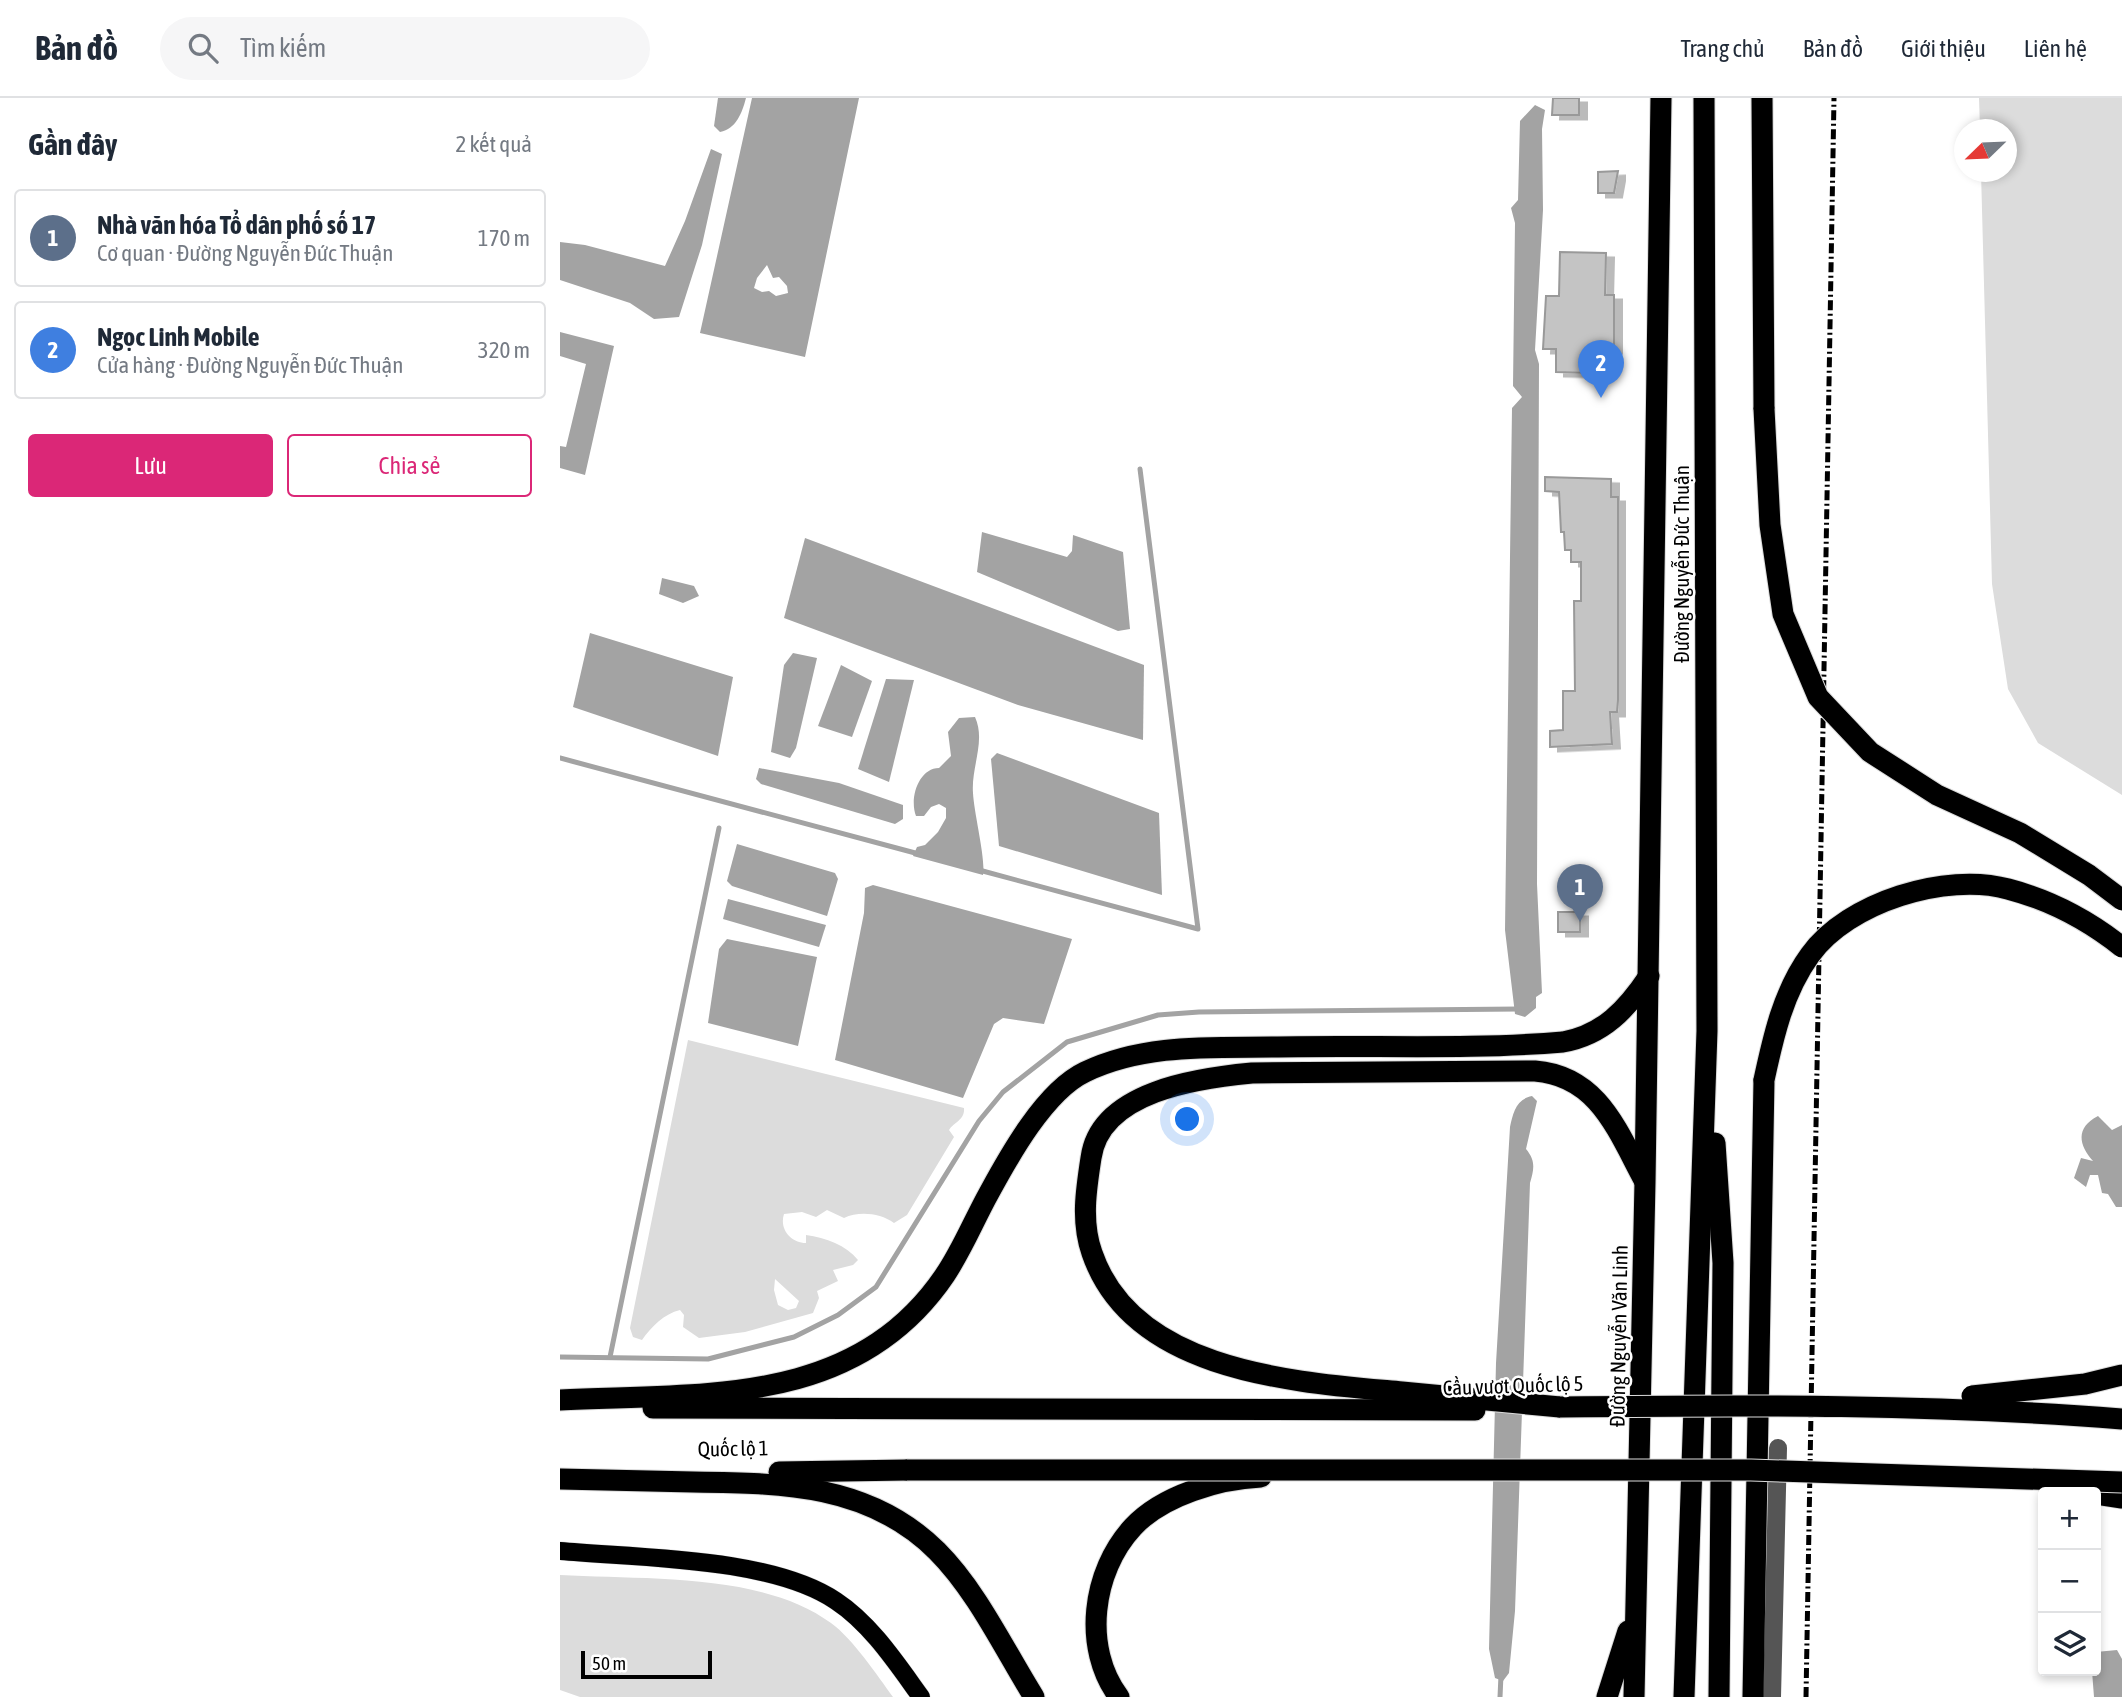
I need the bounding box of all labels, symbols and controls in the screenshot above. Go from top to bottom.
search box [160,17,650,80]
text: Bản đồ [35,29,118,67]
icon: search [184,29,222,67]
text: Tìm kiếm [240,33,326,63]
text: Trang chủ [1680,35,1765,62]
text: Bản đồ [1803,35,1863,62]
text: Giới thiệu [1901,35,1986,62]
text: Liên hệ [2024,35,2087,62]
north arrow [1954,119,2017,182]
text: Gần đây [28,127,117,161]
text: 2 kết quả [455,131,532,157]
text: Nhà văn hóa Tổ dân phố số 17 [97,210,376,240]
text: 1 [48,225,58,251]
text: 170 m [478,225,530,251]
text: Cơ quan · Đường Nguyễn Đức Thuận [97,240,393,266]
text: Ngọc Linh Mobile [97,322,260,352]
text: 2 [48,337,58,363]
text: 320 m [478,337,530,363]
pin: 2 [1578,340,1624,398]
text: Cửa hàng · Đường Nguyễn Đức Thuận [97,352,403,378]
button: Lưu [28,434,273,497]
button: Chia sẻ [287,434,532,497]
street label: Đường Nguyễn Đức Thuận [1669,465,1693,663]
pin: 1 [1557,864,1603,922]
your location [1170,1102,1204,1136]
street label: Đường Nguyễn Văn Linh [1604,1245,1632,1427]
street label: Cầu vượt Quốc lộ 5 [1442,1371,1584,1399]
street label: Quốc lộ 1 [697,1435,769,1461]
map controls [2038,1487,2101,1676]
button: + [2038,1487,2101,1550]
button: − [2038,1550,2101,1613]
button: layers [2038,1613,2101,1676]
scale bar [581,1648,712,1680]
text: 50 m [592,1652,626,1674]

